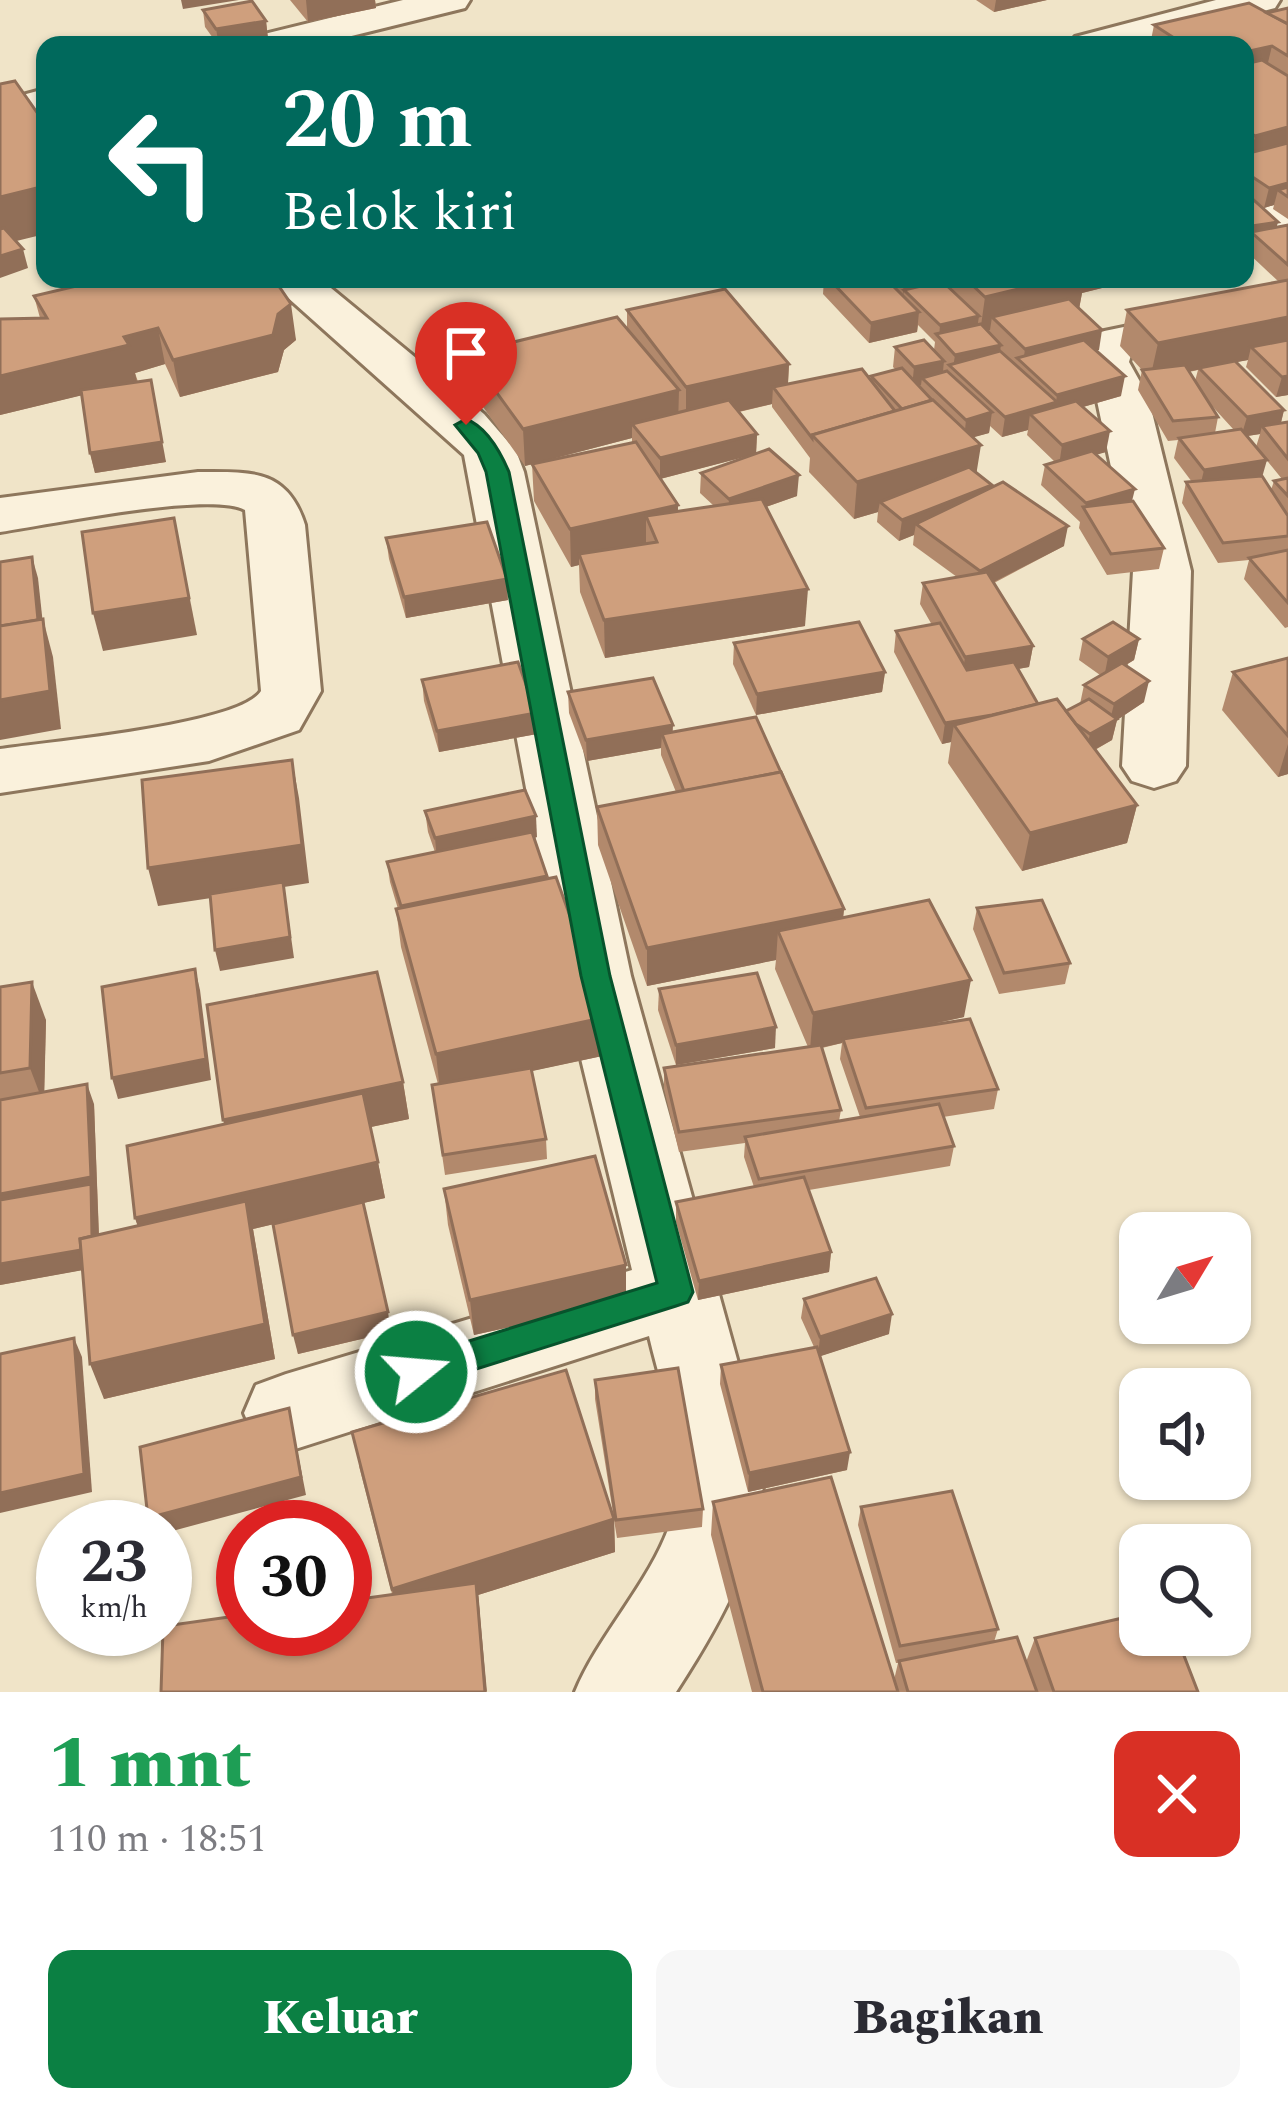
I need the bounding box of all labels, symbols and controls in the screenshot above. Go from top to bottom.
text: 20 m [282,57,473,185]
icon: left [84,84,240,240]
text: Belok kiri [282,172,517,254]
pin [415,302,517,425]
icon: arrive [433,320,499,386]
north arrow [1119,1212,1251,1344]
map controls [1119,1212,1251,1656]
position arrow [353,1309,479,1435]
button: sound [1119,1368,1251,1500]
speed limit sign: 30 [216,1500,372,1656]
text: 23 [80,1517,148,1609]
button: search [1119,1524,1251,1656]
text: km/h [80,1585,148,1631]
text: 1 mnt [48,1710,251,1819]
button: close [1114,1731,1240,1857]
text: 110 m · 18:51 [48,1810,267,1869]
button: Keluar [48,1950,632,2088]
button: Bagikan [656,1950,1240,2088]

